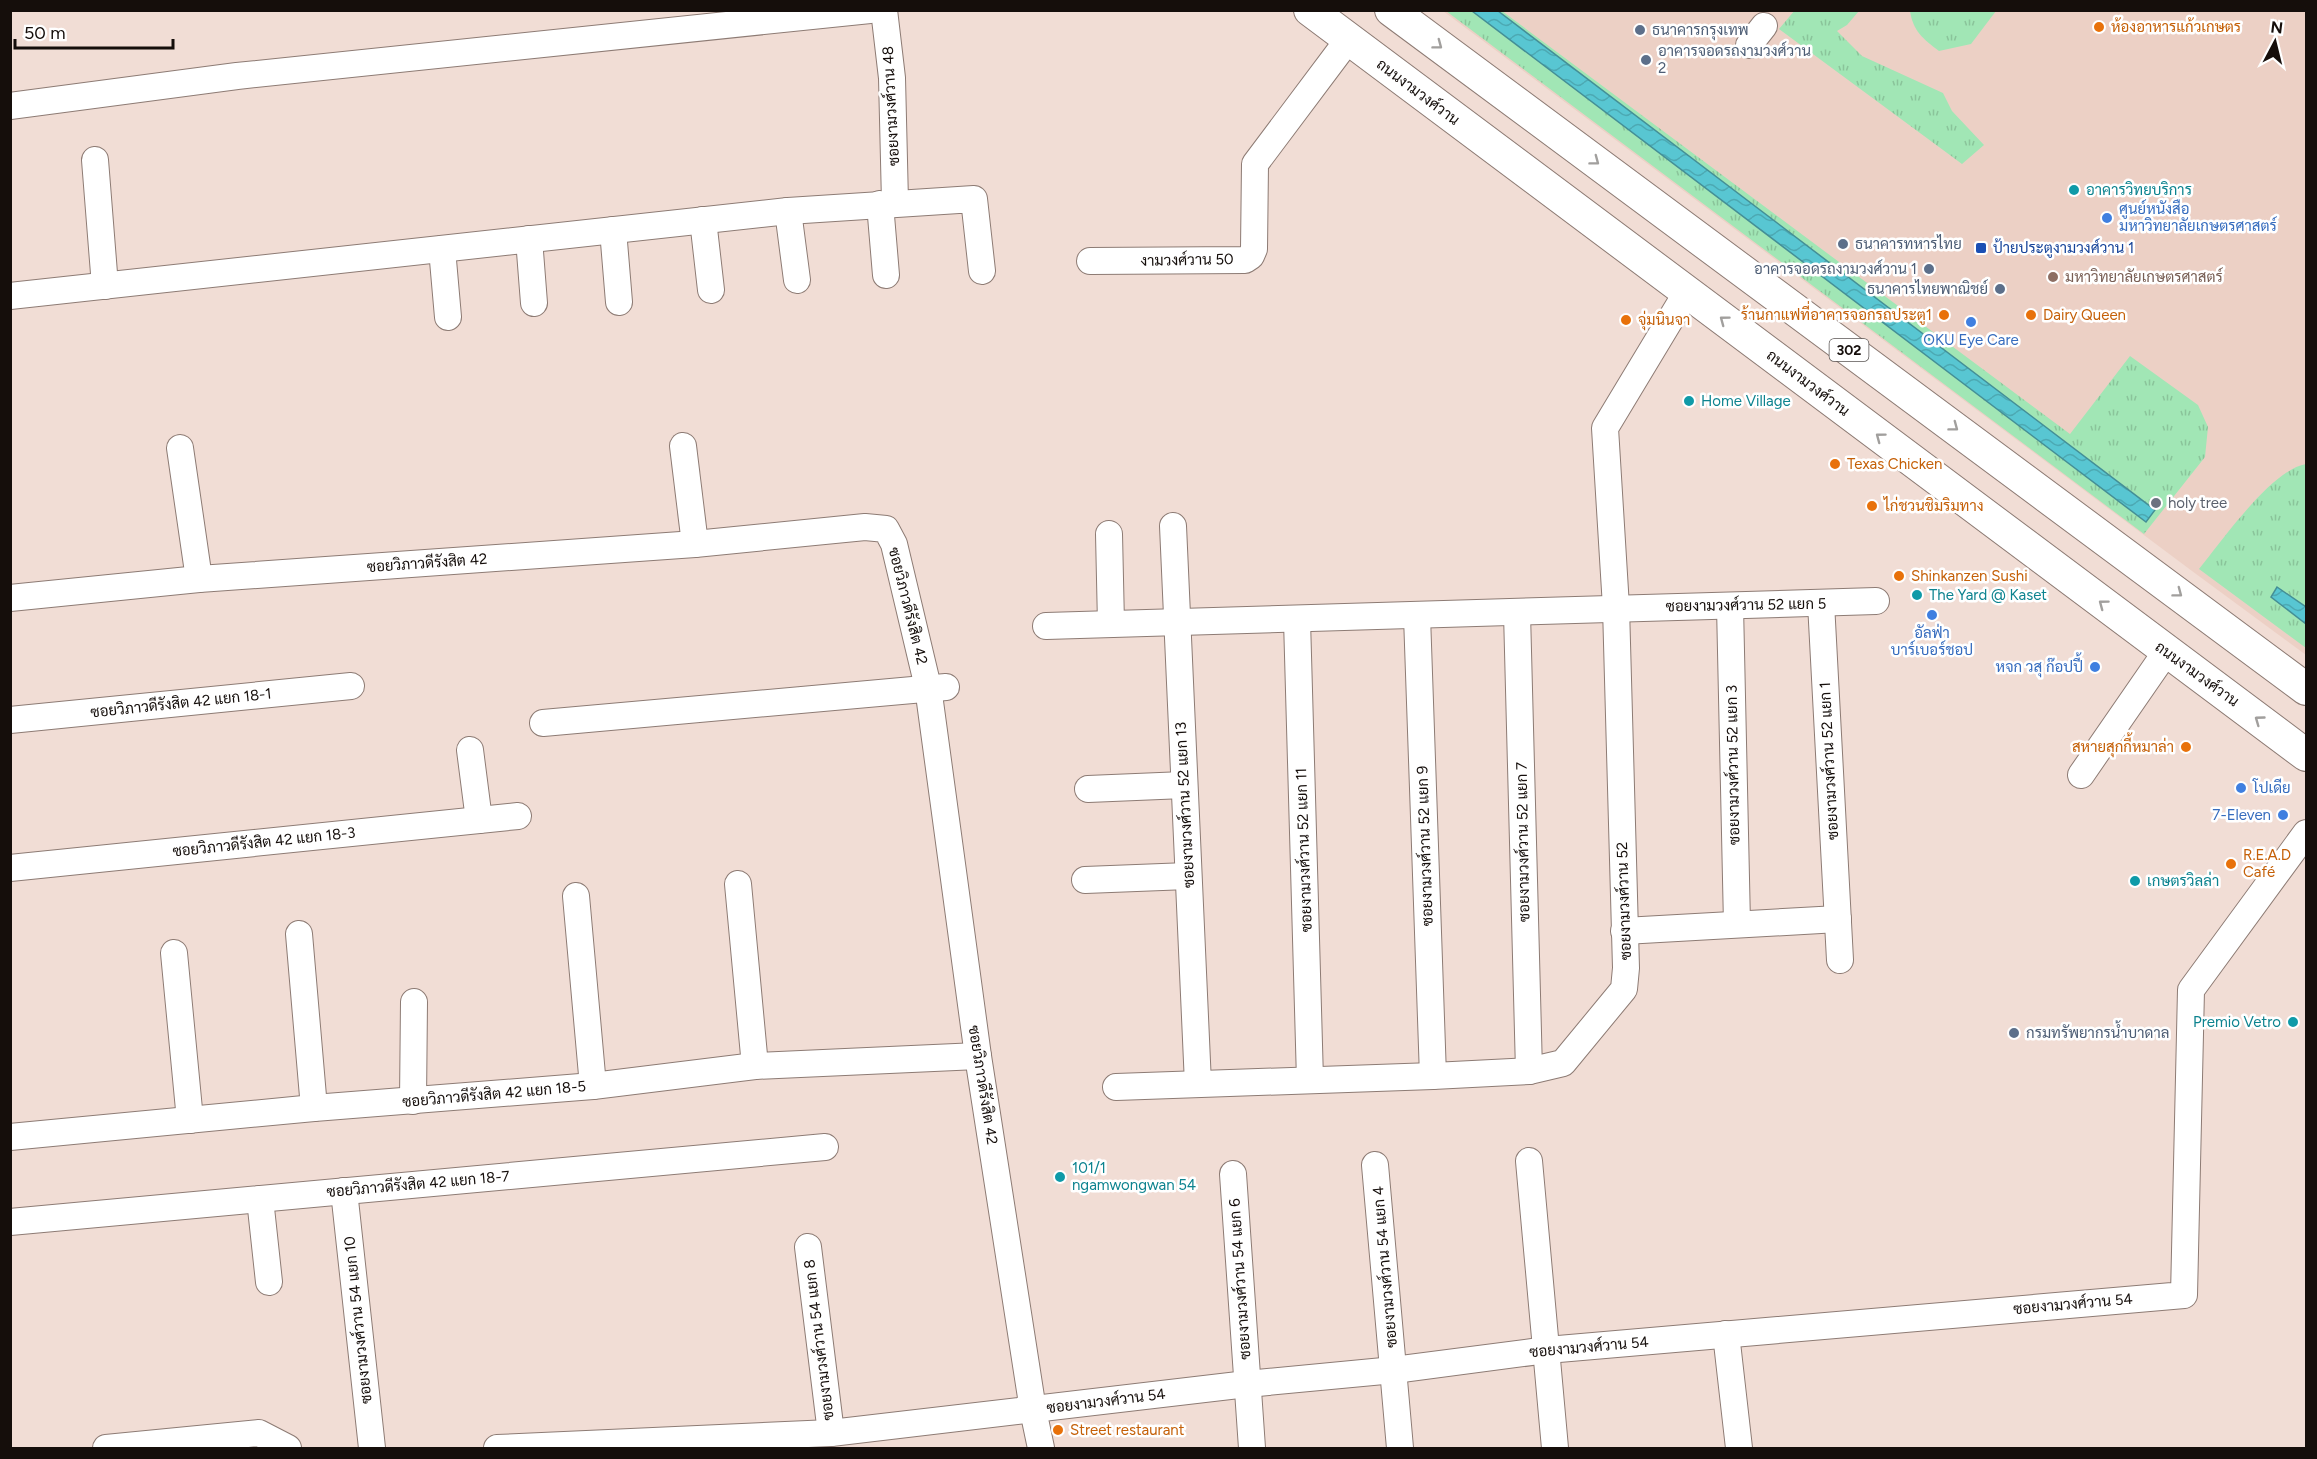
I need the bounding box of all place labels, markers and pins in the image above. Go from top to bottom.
place label: ห้องอาหารแก้วเกษตร [2111,17,2241,36]
marker: ห้องอาหารแก้วเกษตร [2092,20,2106,34]
place label: ธนาคารกรุงเทพ [1652,21,1749,41]
marker: ธนาคารกรุงเทพ [1633,23,1647,37]
place label: อาคารจอดรถงามวงศ์วาน 2 [1658,41,1811,77]
marker: อาคารจอดรถงามวงศ์วาน 2 [1639,53,1653,67]
place label: อาคารวิทยบริการ [2086,181,2192,199]
marker: อาคารวิทยบริการ [2067,183,2081,197]
place label: ศูนย์หนังสือ มหาวิทยาลัยเกษตรศาสตร์ [2119,199,2277,235]
marker: ศูนย์หนังสือ มหาวิทยาลัยเกษตรศาสตร์ [2100,211,2114,225]
place label: ธนาคารทหารไทย [1855,234,1962,253]
marker: ธนาคารทหารไทย [1836,237,1850,251]
place label: ป้ายประตูงามวงศ์วาน 1 [1993,238,2134,258]
marker: ป้ายประตูงามวงศ์วาน 1 [1974,241,1988,255]
place label: อาคารจอดรถงามวงศ์วาน 1 [1754,259,1917,278]
marker: อาคารจอดรถงามวงศ์วาน 1 [1922,262,1936,276]
place label: มหาวิทยาลัยเกษตรศาสตร์ [2065,267,2223,286]
marker: มหาวิทยาลัยเกษตรศาสตร์ [2046,270,2060,284]
place label: ธนาคารไทยพาณิชย์ [1867,279,1988,298]
marker: ธนาคารไทยพาณิชย์ [1993,282,2007,296]
place label: ร้านกาแฟที่อาคารจอกรถประตู1 [1741,300,1932,325]
place label: Dairy Queen [2043,306,2126,324]
marker: ร้านกาแฟที่อาคารจอกรถประตู1 [1937,308,1951,322]
marker: Dairy Queen [2024,308,2038,322]
place label: จุ่มนินจา [1638,310,1690,331]
marker: จุ่มนินจา [1619,313,1633,327]
marker: OKU Eye Care [1964,315,1978,329]
place label: OKU Eye Care [1923,331,2019,349]
place label: Home Village [1701,392,1791,410]
marker: Home Village [1682,394,1696,408]
place label: Texas Chicken [1847,455,1942,473]
marker: Texas Chicken [1828,457,1842,471]
place label: holy tree [2168,494,2227,512]
place label: ไก่ชวนชิมริมทาง [1883,496,1984,515]
marker: holy tree [2149,496,2163,510]
marker: ไก่ชวนชิมริมทาง [1865,499,1879,513]
place label: Shinkanzen Sushi [1911,567,2028,585]
marker: Shinkanzen Sushi [1892,569,1906,583]
place label: The Yard @ Kaset [1929,586,2047,604]
marker: The Yard @ Kaset [1910,588,1924,602]
marker: อัลฟ่า บาร์เบอร์ชอป [1925,608,1939,622]
place label: อัลฟ่า บาร์เบอร์ชอป [1891,623,1973,659]
place label: หจก วสุ ก๊อปปี้ [1996,652,2083,678]
marker: หจก วสุ ก๊อปปี้ [2088,660,2102,674]
place label: สหายสุกกี้หมาล่า [2072,732,2174,758]
marker: สหายสุกกี้หมาล่า [2179,740,2193,754]
place label: โปเดีย [2252,778,2291,797]
marker: โปเดีย [2234,781,2248,795]
place label: 7-Eleven [2212,806,2271,824]
marker: 7-Eleven [2276,808,2290,822]
place label: R.E.A.D Café [2243,846,2291,881]
marker: R.E.A.D Café [2224,857,2238,871]
place label: เกษตรวิลล่า [2147,871,2219,890]
marker: เกษตรวิลล่า [2128,874,2142,888]
place label: Premio Vetro [2193,1013,2281,1031]
marker: Premio Vetro [2286,1015,2300,1029]
place label: กรมทรัพยากรน้ำบาดาล [2026,1020,2169,1042]
marker: กรมทรัพยากรน้ำบาดาล [2007,1026,2021,1040]
place label: 101/1 ngamwongwan 54 [1072,1159,1196,1194]
marker: 101/1 ngamwongwan 54 [1053,1170,1067,1184]
place label: Street restaurant [1070,1421,1185,1439]
marker: Street restaurant [1051,1423,1065,1437]

